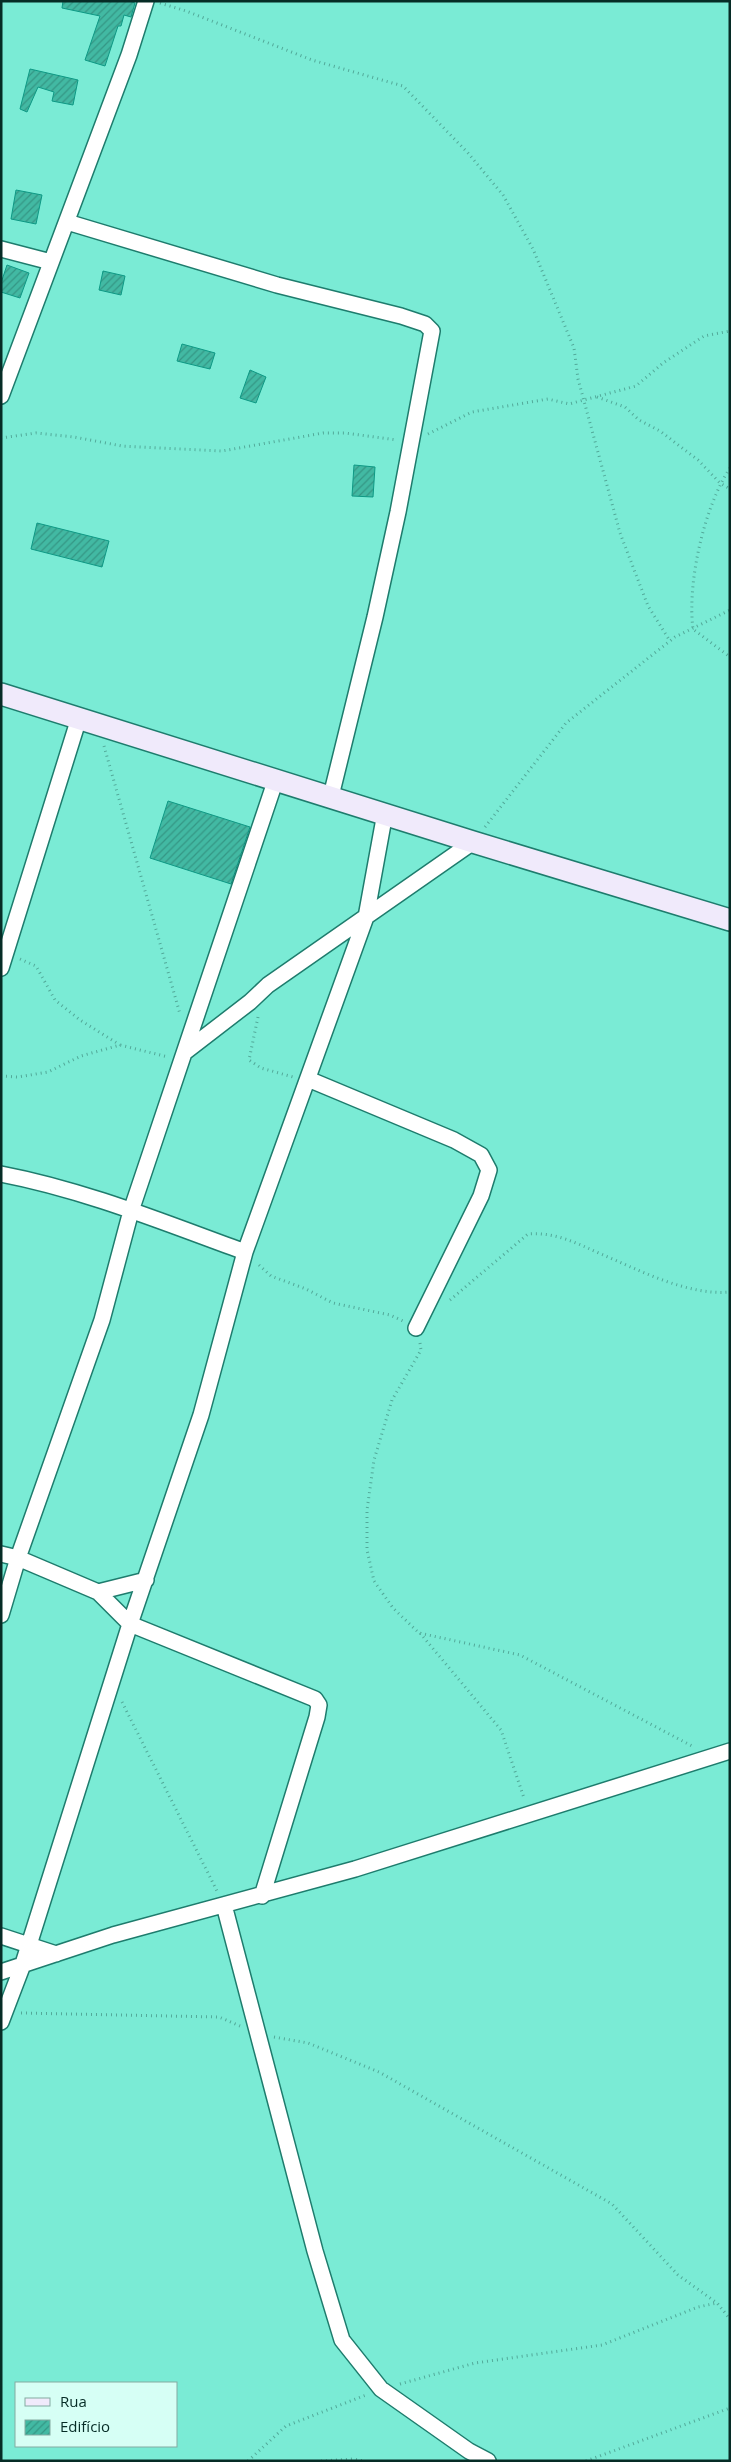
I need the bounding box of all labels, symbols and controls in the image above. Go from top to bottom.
legend [15,2382,178,2447]
text: Rua [60,2391,87,2411]
text: Edifício [60,2416,110,2436]

